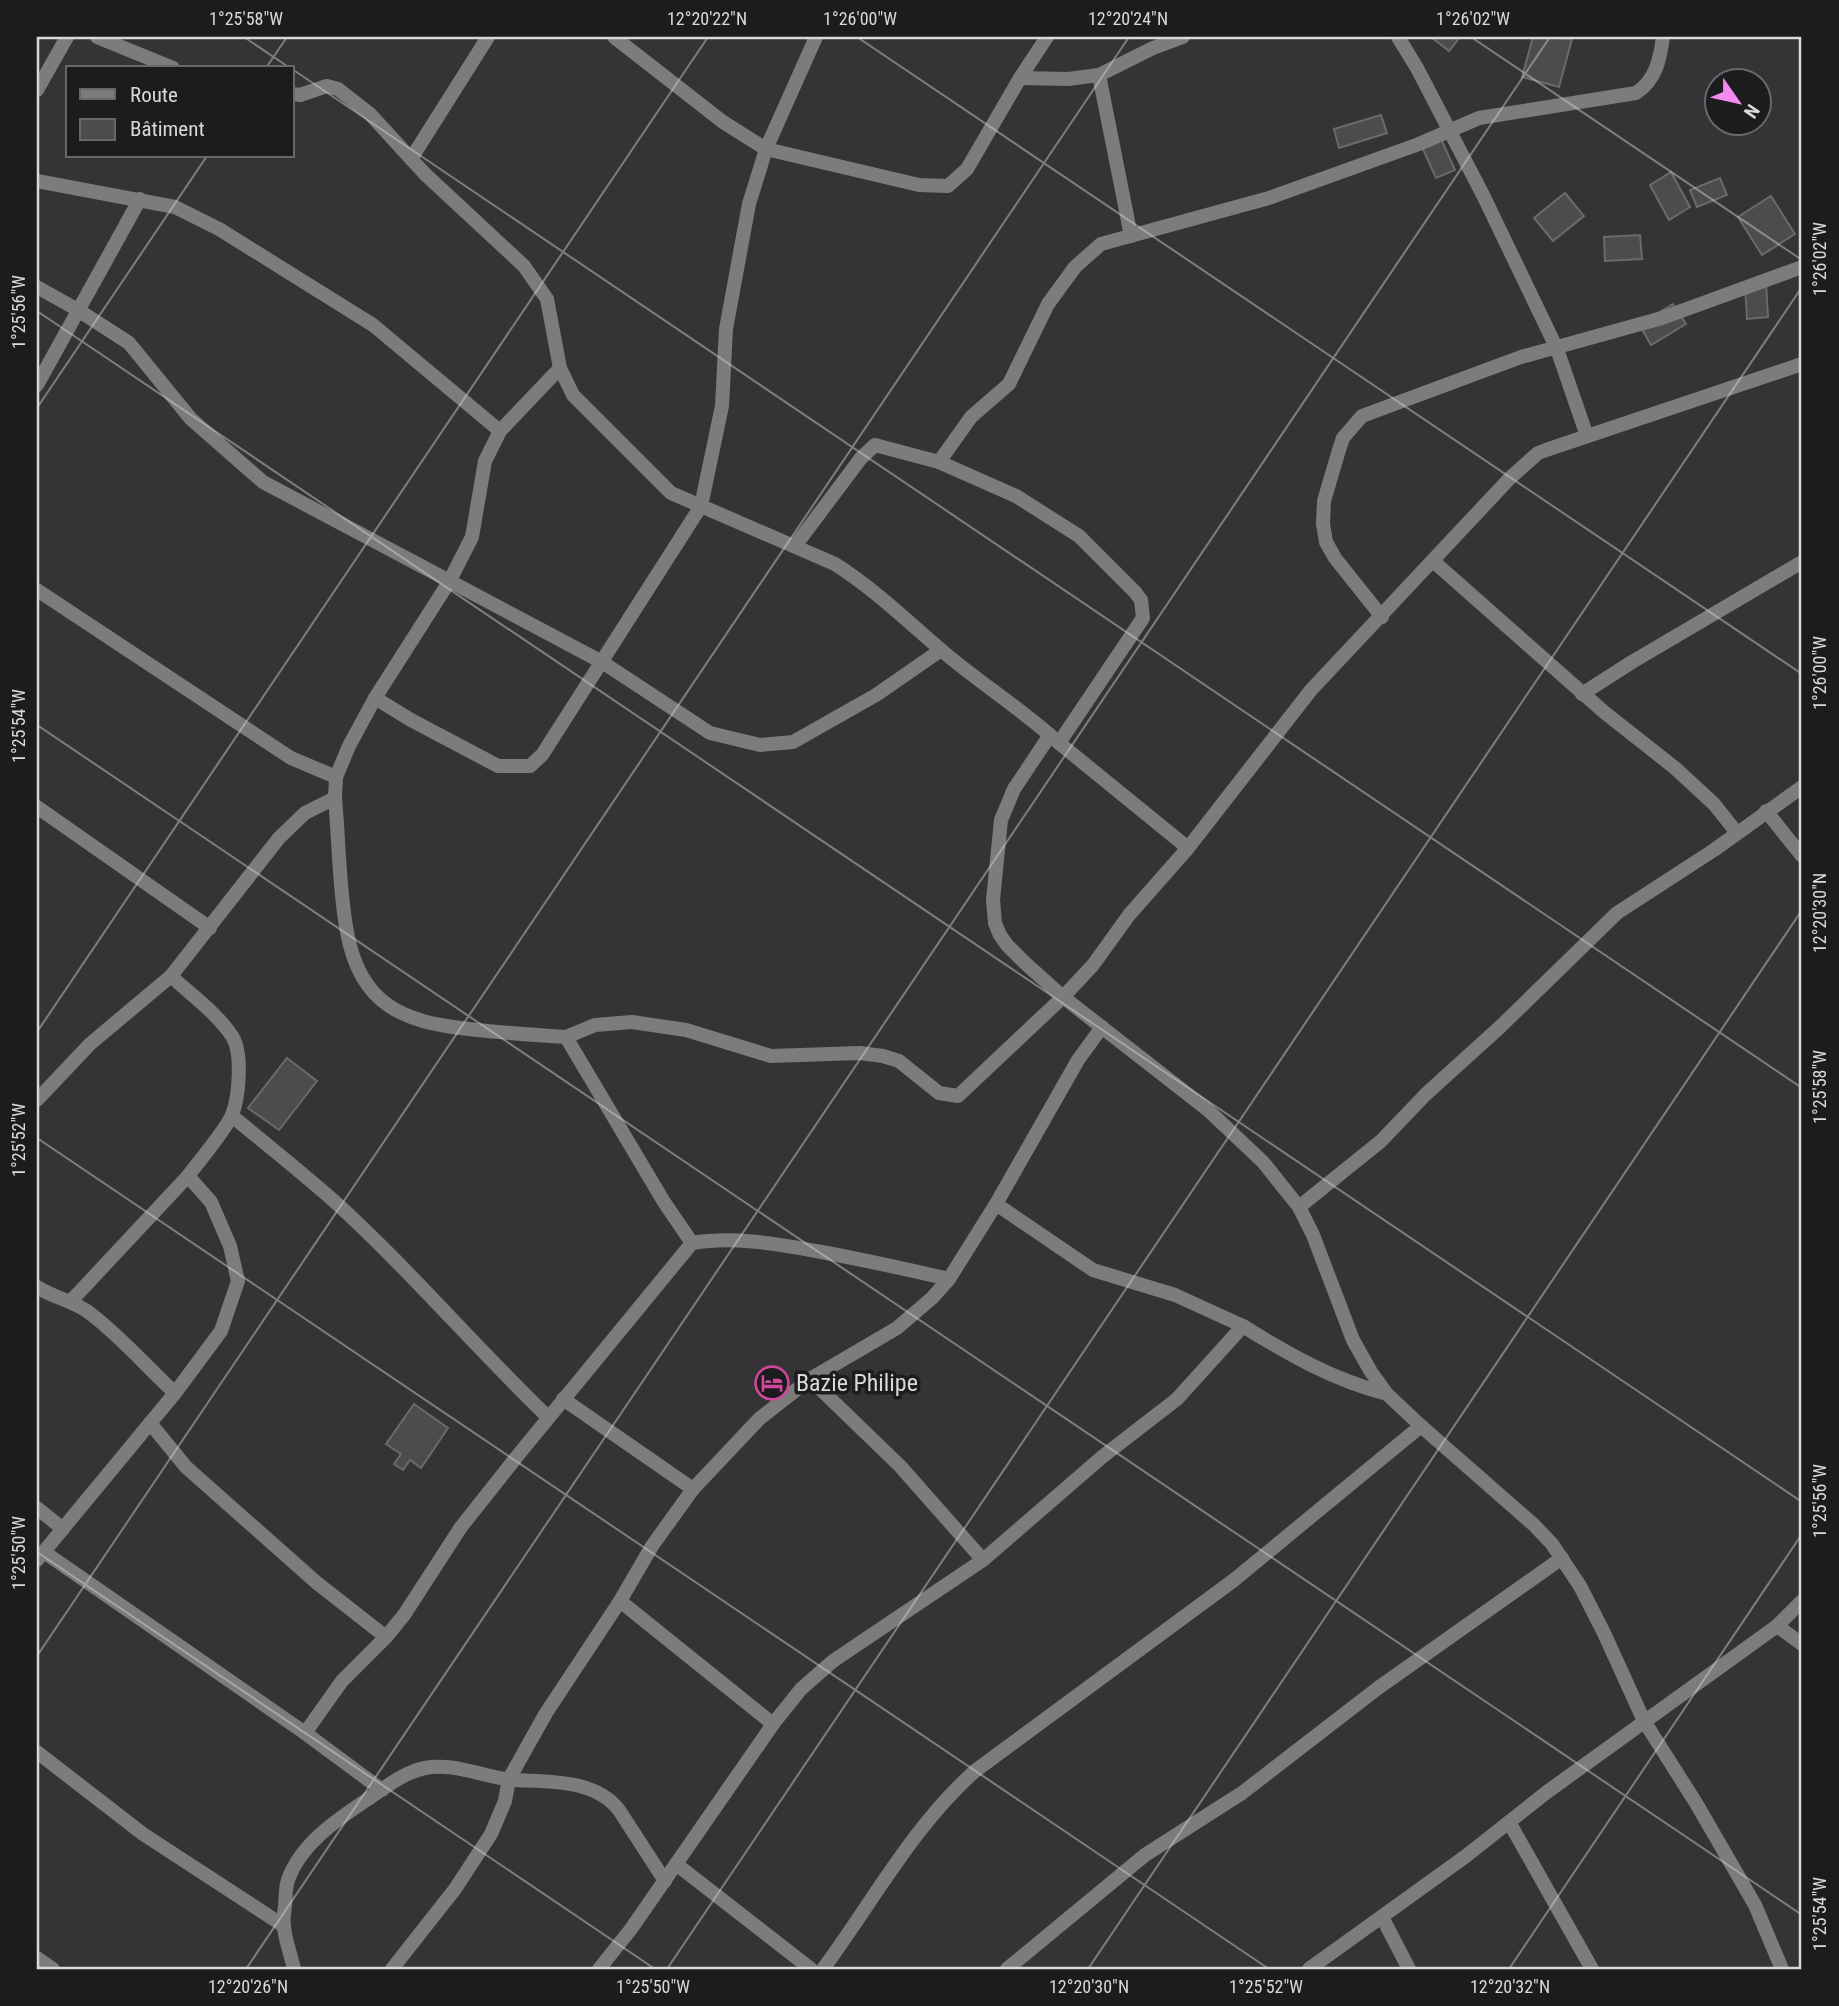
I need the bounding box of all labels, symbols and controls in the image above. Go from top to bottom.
text: 1°25'58"W [209,8,283,29]
text: 12°20'22"N [667,8,747,29]
text: 1°26'00"W [823,8,897,29]
text: 12°20'24"N [1088,8,1168,29]
text: 1°26'02"W [1436,8,1510,29]
legend [66,66,294,158]
north arrow [1702,66,1772,136]
text: Route [130,83,178,107]
text: N [1739,100,1764,122]
text: Bâtiment [130,117,205,141]
text: 1°26'02"W [1809,222,1830,296]
text: 1°25'56"W [8,275,29,349]
text: 1°26'00"W [1809,636,1830,710]
text: 1°25'54"W [8,689,29,763]
text: 12°20'30"N [1809,873,1830,953]
text: 1°25'58"W [1809,1050,1830,1124]
text: 1°25'52"W [8,1103,29,1177]
hotel icon: Bazie Philipe [753,1364,791,1402]
place label: Bazie Philipe [796,1369,918,1397]
text: 1°25'56"W [1809,1464,1830,1538]
text: 1°25'50"W [8,1516,29,1590]
text: 1°25'54"W [1809,1877,1830,1951]
text: 12°20'26"N [208,1976,288,1997]
text: 1°25'50"W [616,1976,690,1997]
text: 12°20'30"N [1049,1976,1129,1997]
text: 1°25'52"W [1229,1976,1303,1997]
text: 12°20'32"N [1470,1976,1550,1997]

